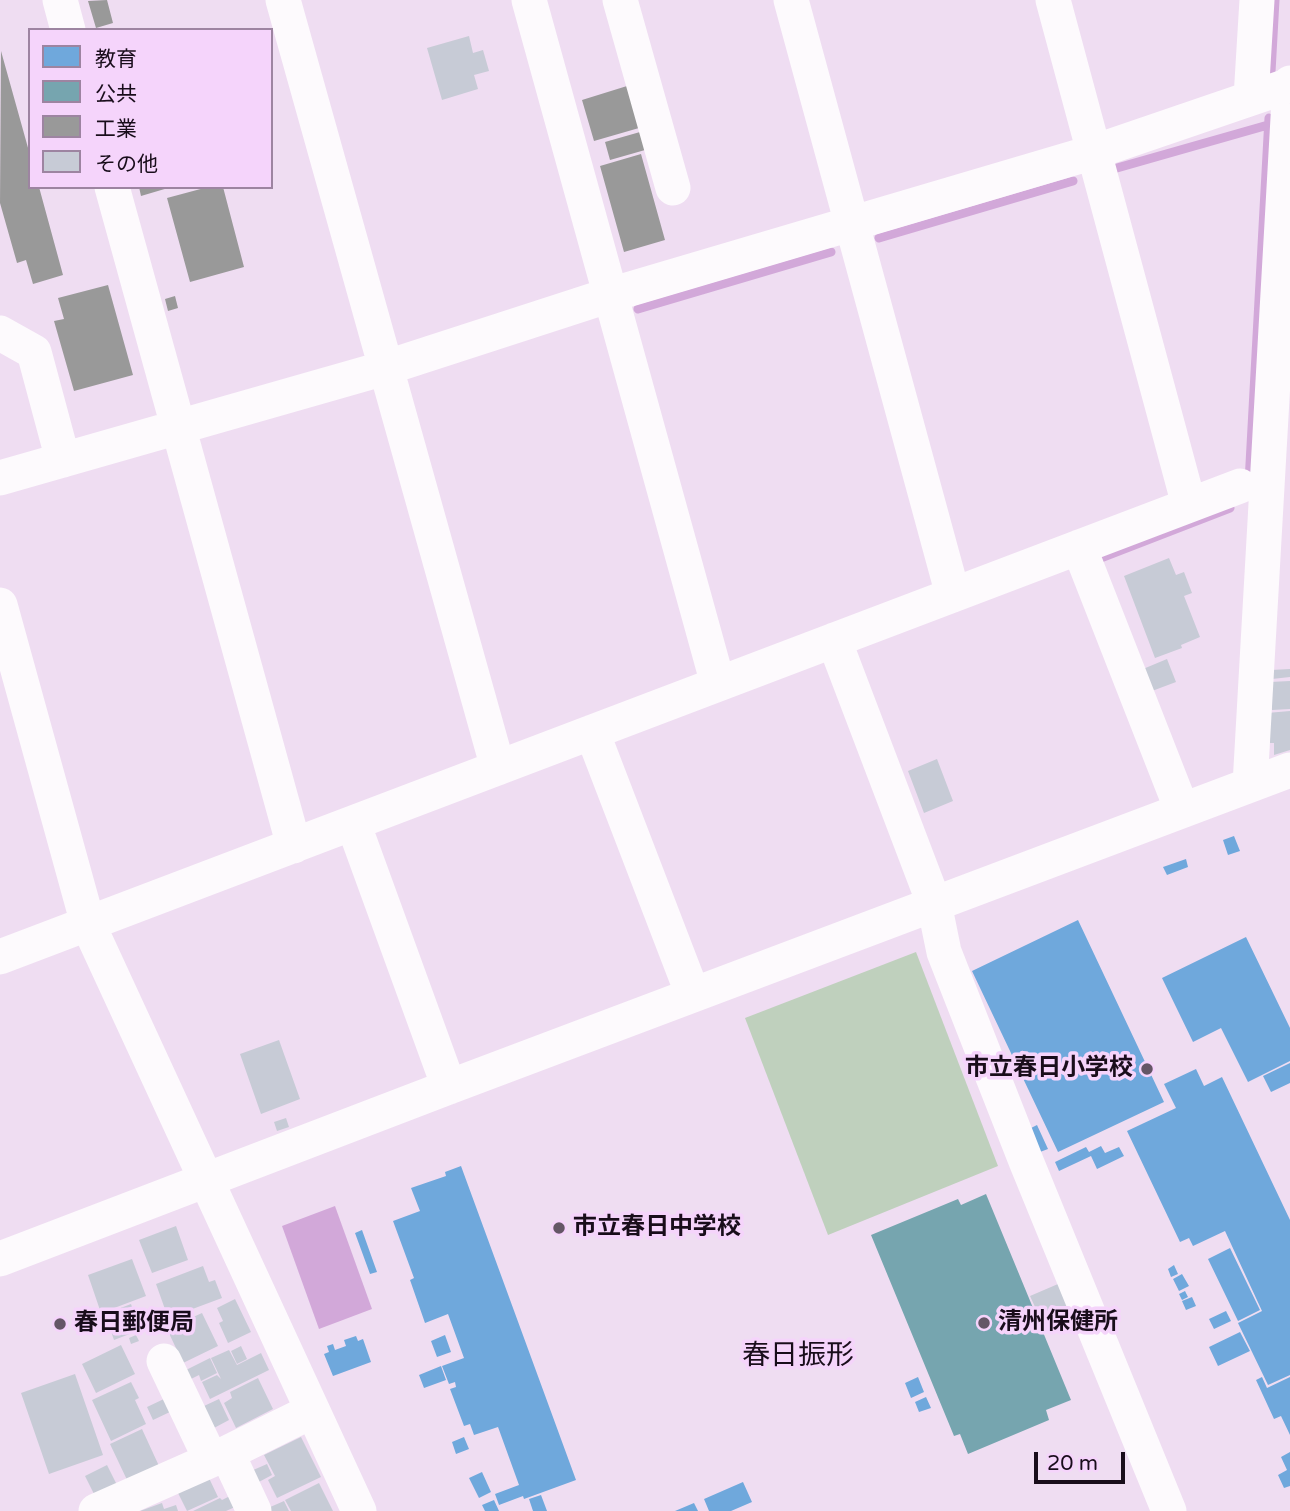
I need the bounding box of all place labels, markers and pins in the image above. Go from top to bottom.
place label: 市立春日小学校 [965,1055,1133,1083]
marker: 市立春日小学校 [1139,1061,1155,1077]
place label: 市立春日中学校 [573,1214,741,1242]
marker: 市立春日中学校 [551,1220,567,1236]
place label: 清州保健所 [998,1309,1118,1337]
place label: 春日郵便局 [74,1310,194,1338]
marker: 清州保健所 [976,1315,992,1331]
marker: 春日郵便局 [52,1316,68,1332]

